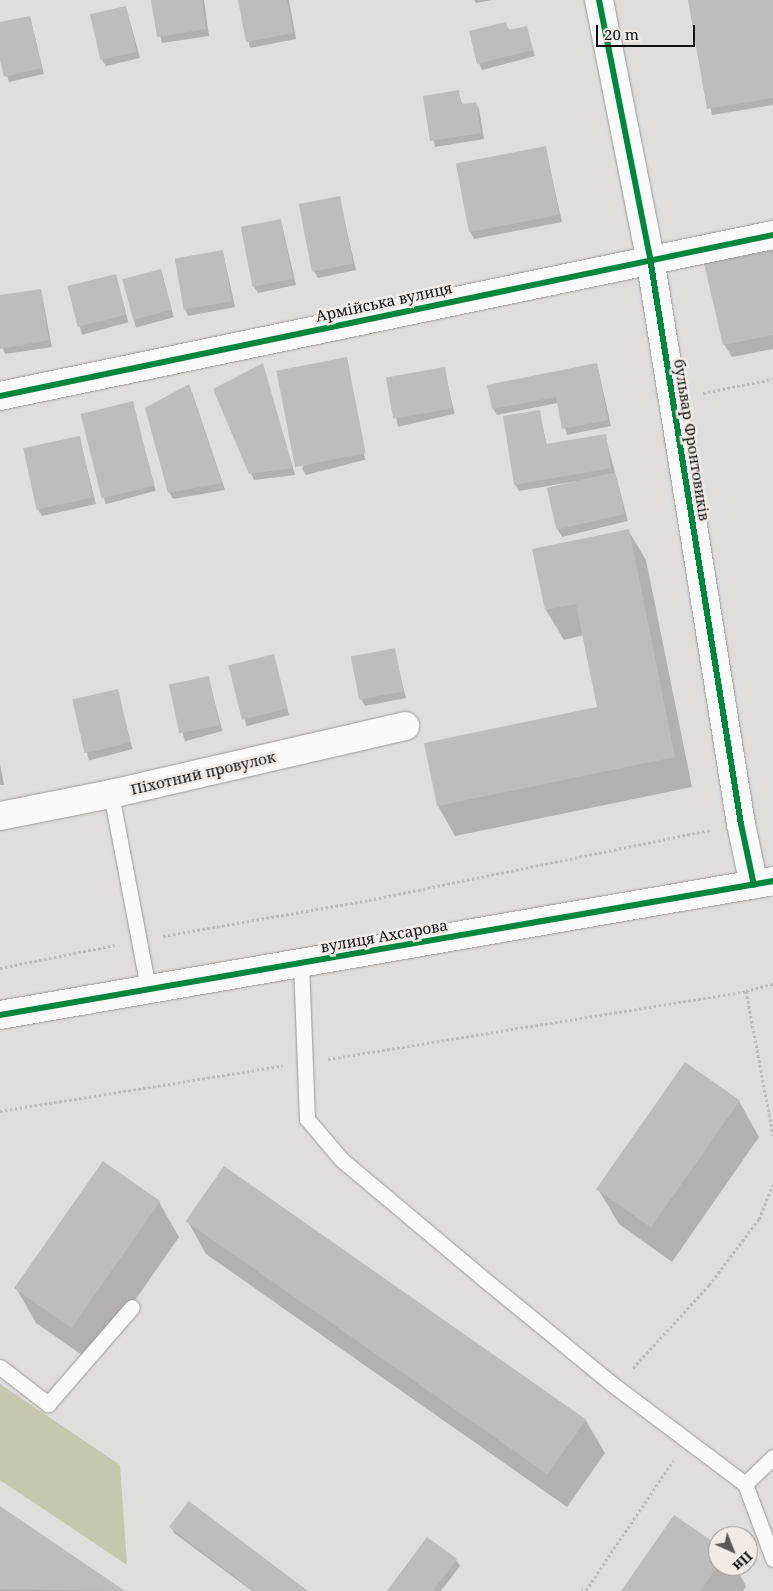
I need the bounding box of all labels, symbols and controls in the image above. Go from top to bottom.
scale bar [598,15,697,47]
text: 20 m [604,24,639,44]
street label: Армійська вулиця [314,279,454,325]
street label: бульвар Фронтовиків [670,358,714,522]
street label: Піхотний провулок [129,748,277,798]
street label: вулиця Ахсарова [319,916,449,956]
north arrow [708,1526,758,1576]
text: Пн [729,1547,757,1575]

